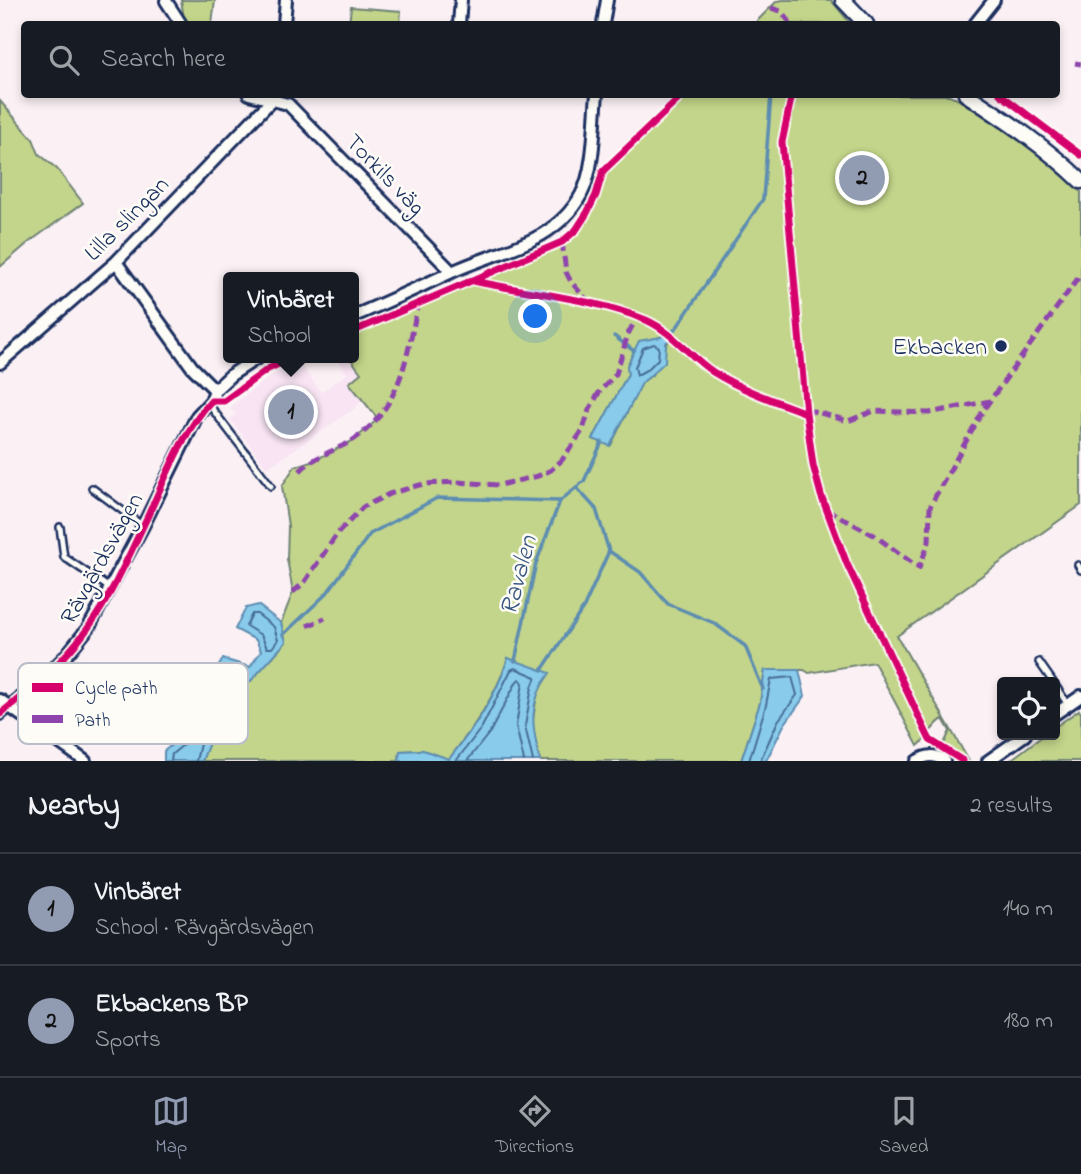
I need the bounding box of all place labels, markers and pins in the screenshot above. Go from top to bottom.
pin: 2 [839,152,885,204]
place label: Ekbacken [893,331,987,366]
marker: Ekbacken [993,338,1009,354]
pin: 1 [268,386,314,438]

